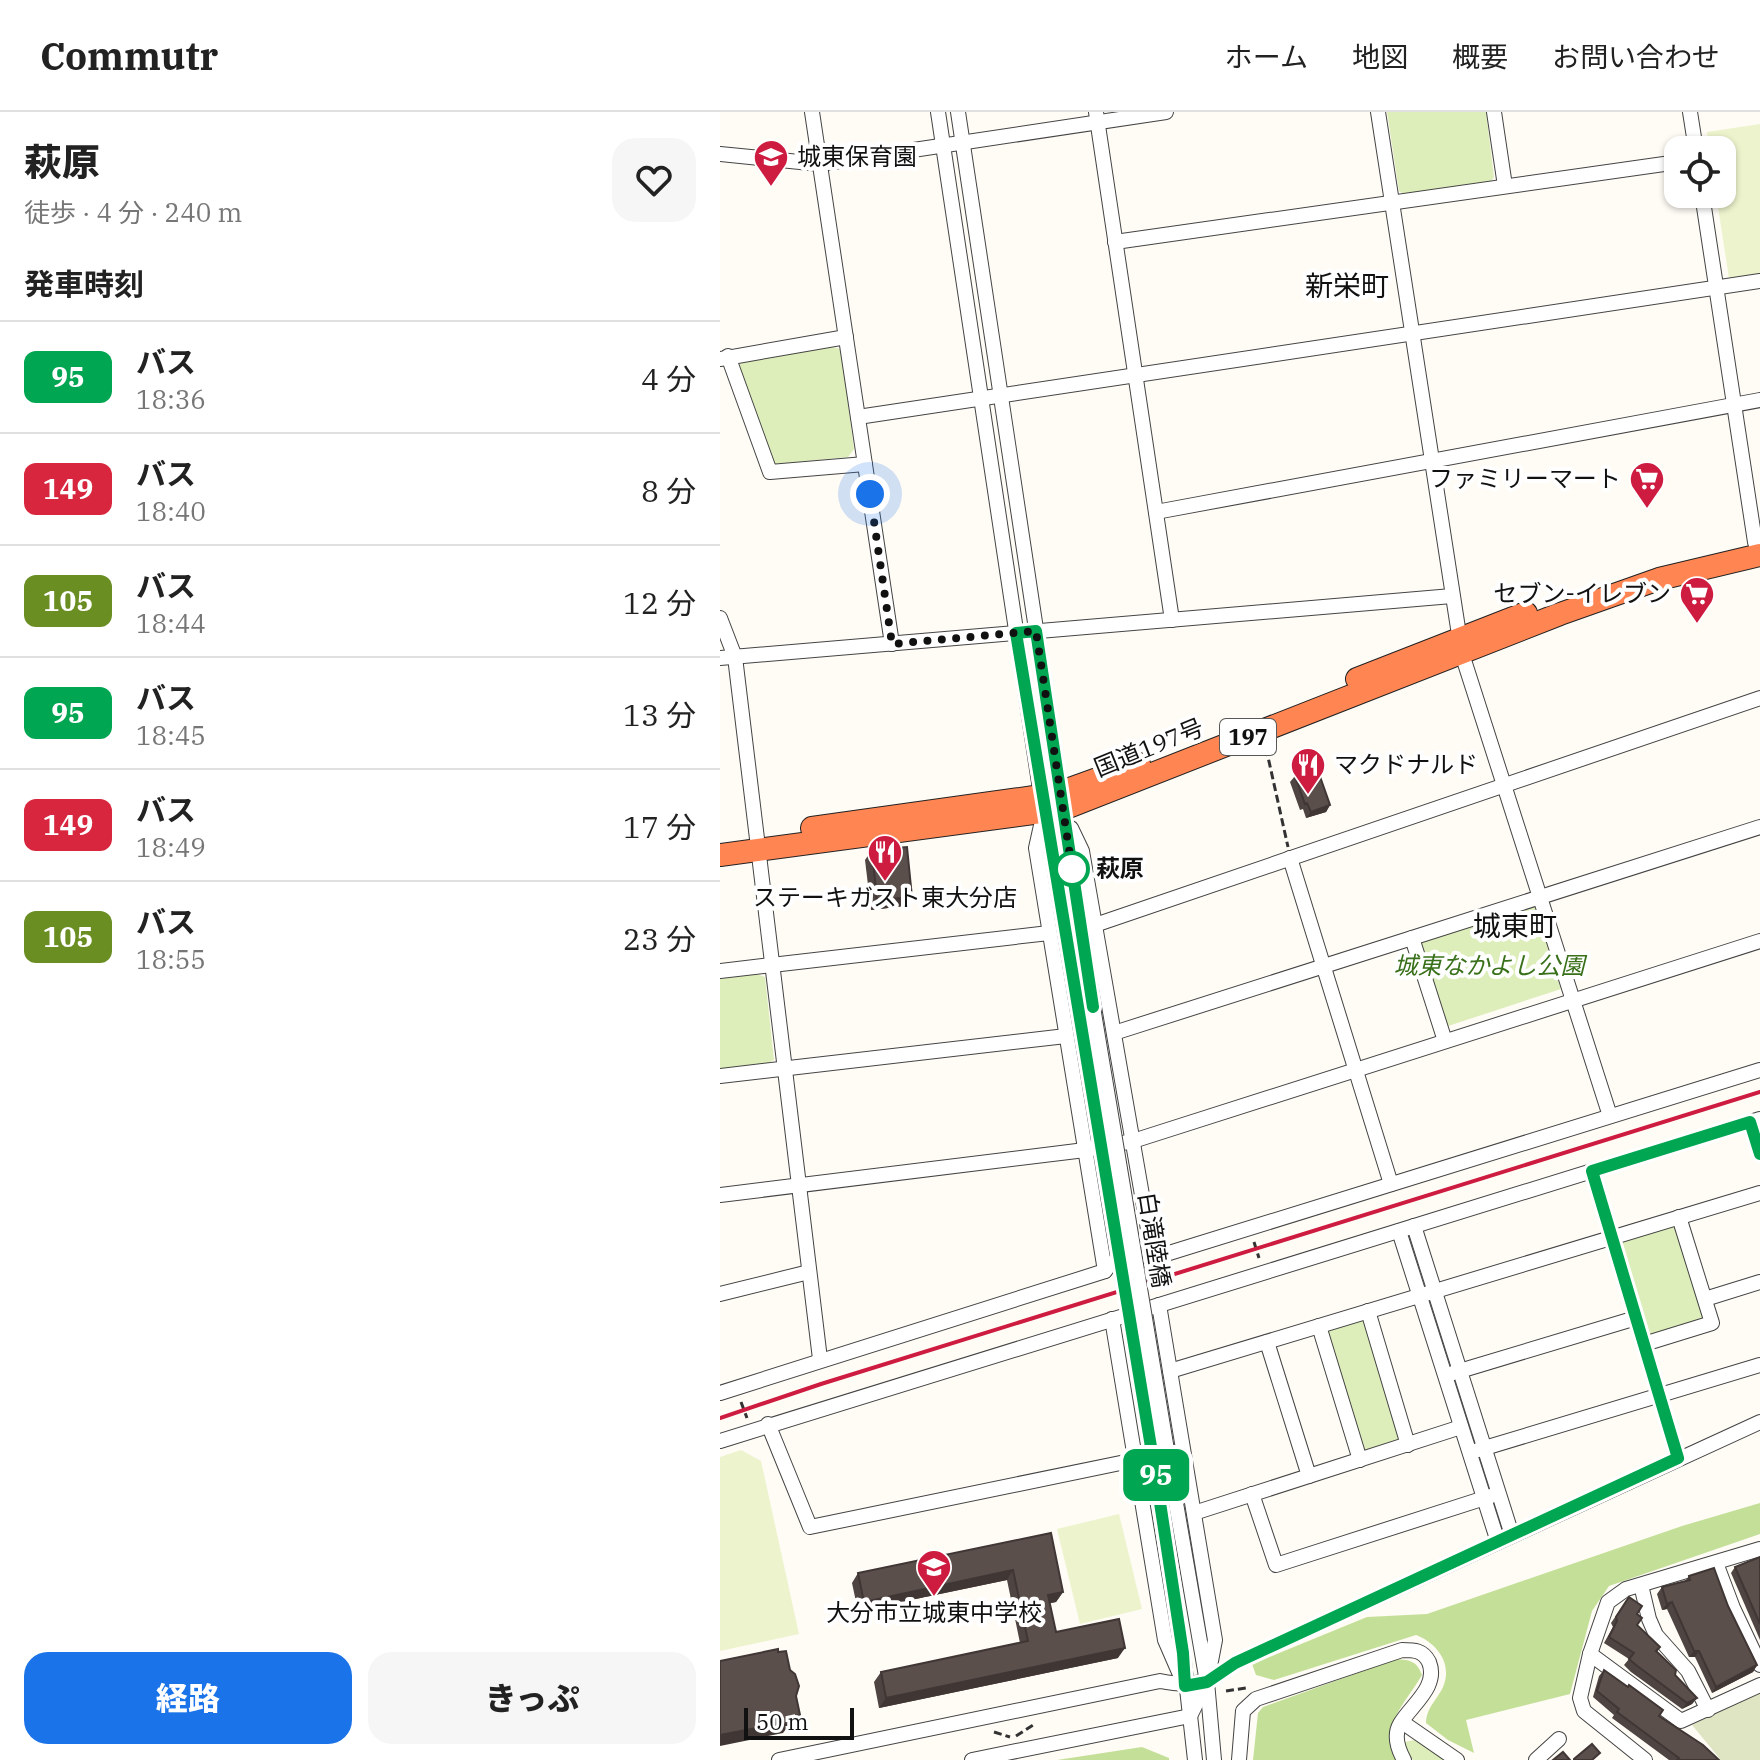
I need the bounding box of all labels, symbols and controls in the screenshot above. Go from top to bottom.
text: Commutr [40,31,218,80]
text: ホーム [1225,38,1308,75]
text: 地図 [1352,38,1408,75]
text: 概要 [1452,38,1508,75]
text: お問い合わせ [1552,38,1720,75]
map controls [1664,136,1736,208]
button: locate [1664,136,1736,208]
text: 萩原 [24,137,100,186]
button: heart [612,138,696,222]
school or university icon: 城東保育園 [752,138,790,188]
place label: 城東保育園 [797,140,917,172]
text: 徒歩 · 4 分 · 240 m [24,195,242,229]
text: 発車時刻 [24,264,144,303]
district label: 新栄町 [1305,267,1389,304]
text: バス [136,342,196,381]
text: 95 [51,358,85,395]
text: 4 分 [641,359,696,398]
text: 18:36 [136,382,206,416]
text: バス [136,454,196,493]
supermarket icon: ファミリーマート [1628,460,1666,510]
place label: ファミリーマート [1429,462,1621,494]
text: 149 [43,470,93,507]
text: 8 分 [641,471,696,510]
your location [850,474,890,514]
text: 18:40 [136,494,206,528]
text: バス [136,566,196,605]
supermarket icon: セブン-イレブン [1678,575,1716,625]
place label: セブン-イレブン [1494,577,1671,609]
text: 105 [43,582,93,619]
text: 12 分 [623,583,696,622]
text: 18:44 [136,606,206,640]
text: バス [136,678,196,717]
text: 95 [51,694,85,731]
text: 13 分 [623,695,696,734]
street label: 国道197号 [1089,711,1208,783]
text: 18:45 [136,718,206,752]
road number: 197 [1220,719,1276,755]
restaurant icon: マクドナルド [1289,746,1327,796]
place label: マクドナルド [1334,748,1478,780]
text: バス [136,790,196,829]
text: 149 [43,806,93,843]
text: 17 分 [623,807,696,846]
text: 18:49 [136,830,206,864]
restaurant icon: ステーキガスト東大分店 [866,833,904,883]
marker: 萩原 [1055,852,1089,886]
place label: 萩原 [1096,852,1144,884]
place label: ステーキガスト東大分店 [753,881,1017,913]
text: バス [136,902,196,941]
district label: 城東町 [1473,907,1557,944]
text: 105 [43,918,93,955]
text: 23 分 [623,919,696,958]
text: 18:55 [136,942,206,976]
park label: 城東なかよし公園 [1394,949,1587,981]
street label: 白滝陸橋 [1132,1190,1178,1290]
line badge: 95 [1120,1449,1192,1501]
text: 95 [1139,1456,1173,1493]
school or university icon: 大分市立城東中学校 [915,1548,953,1598]
place label: 大分市立城東中学校 [826,1596,1042,1628]
button: 経路 [24,1652,352,1744]
button: きっぷ [368,1652,696,1744]
scale bar [744,1704,854,1740]
text: 50 m [756,1707,808,1736]

